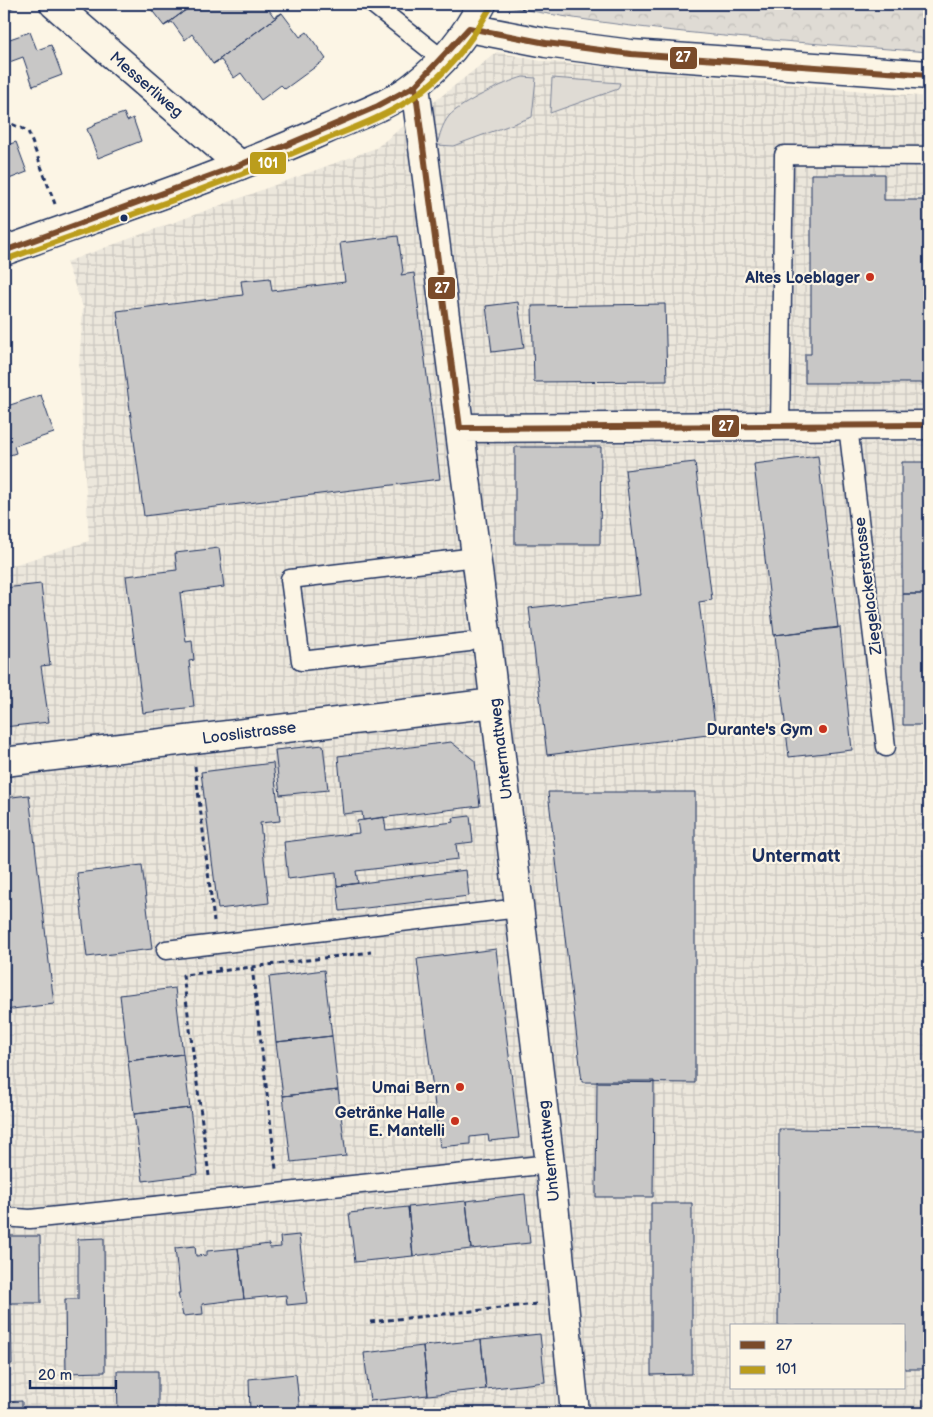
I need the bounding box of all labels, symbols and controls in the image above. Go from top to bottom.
line badge: 27 [669,46,698,70]
street label: Messerliweg [105,48,187,122]
text: 27 [675,49,691,66]
line badge: 101 [249,151,287,175]
text: 101 [258,155,278,172]
unlabelled marker [119,213,129,223]
place label: Altes Loeblager [744,269,861,288]
marker: Altes Loeblager [864,271,876,283]
line badge: 27 [427,276,456,300]
text: 27 [434,280,450,297]
line badge: 27 [711,414,740,438]
text: 27 [718,418,734,435]
street label: Ziegelackerstrasse [851,516,886,657]
street label: Untermattweg [486,697,517,801]
street label: Looslistrasse [201,718,298,749]
place label: Durante's Gym [707,721,813,740]
marker: Durante's Gym [817,723,829,735]
district label: Untermatt [752,845,841,868]
place label: Umai Bern [372,1079,450,1098]
marker: Umai Bern [454,1081,466,1093]
street label: Untermattweg [535,1099,564,1203]
place label: Getränke Halle E. Mantelli [335,1104,445,1141]
marker: Getränke Halle E. Mantelli [449,1115,461,1127]
legend [730,1324,906,1390]
text: 27 [776,1336,793,1355]
scale bar [30,1357,116,1389]
text: 101 [776,1360,796,1379]
text: 20 m [38,1366,72,1385]

